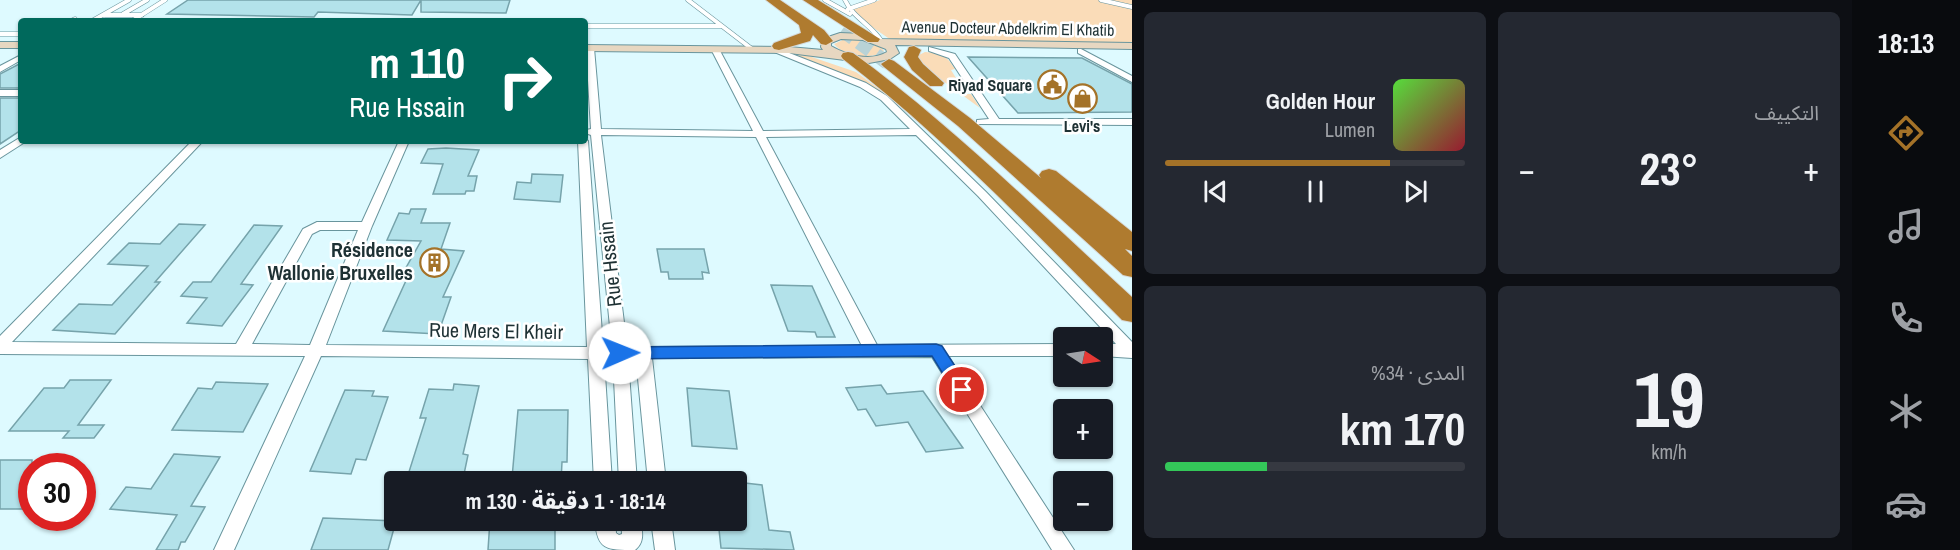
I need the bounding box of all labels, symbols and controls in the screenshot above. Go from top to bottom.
street label: Avenue Docteur Abdelkrim El Khatib [900,15,1115,41]
text: 18:13 [1878,25,1934,61]
text: 110 m [369,35,465,91]
icon: right [486,42,564,120]
public building icon: Riyad Square [1037,69,1069,101]
place label: Riyad Square [948,74,1032,96]
shop icon: Levi's [1066,82,1098,114]
text: Golden Hour [1266,86,1375,116]
text: Rue Hssain [349,89,465,125]
text: التكييف [1755,99,1819,126]
icon: directions [1885,112,1927,154]
place label: Levi's [1064,115,1100,137]
text: Lumen [1325,116,1375,143]
text: 23° [1639,138,1699,199]
text: − [1519,147,1535,191]
text: + [1803,147,1819,191]
icon: previous [1199,175,1232,208]
icon: pause [1299,175,1332,208]
icon: next [1399,175,1432,208]
icon: music [1885,205,1927,247]
street label: Rue Hssain [592,220,627,308]
place label: Résidence Wallonie Bruxelles [268,236,413,286]
building icon: Résidence Wallonie Bruxelles [418,246,450,278]
icon: phone [1885,297,1927,339]
street label: Rue Mers El Kheir [429,316,564,345]
position arrow [588,321,652,385]
north arrow [1053,327,1113,387]
map controls [1053,327,1113,531]
text: 19 [1633,346,1705,451]
text: المدى · 34% [1371,359,1465,386]
pin [936,364,987,415]
icon: arrive [945,373,978,406]
icon: climate [1885,390,1927,432]
text: 170 km [1340,398,1465,459]
button: + [1053,399,1113,459]
text: km/h [1651,438,1687,465]
speed limit sign: 30 [18,453,96,531]
button: − [1053,471,1113,531]
icon: car [1885,483,1927,525]
text: 18:14 · 1 دقيقة · 130 m [466,486,665,516]

